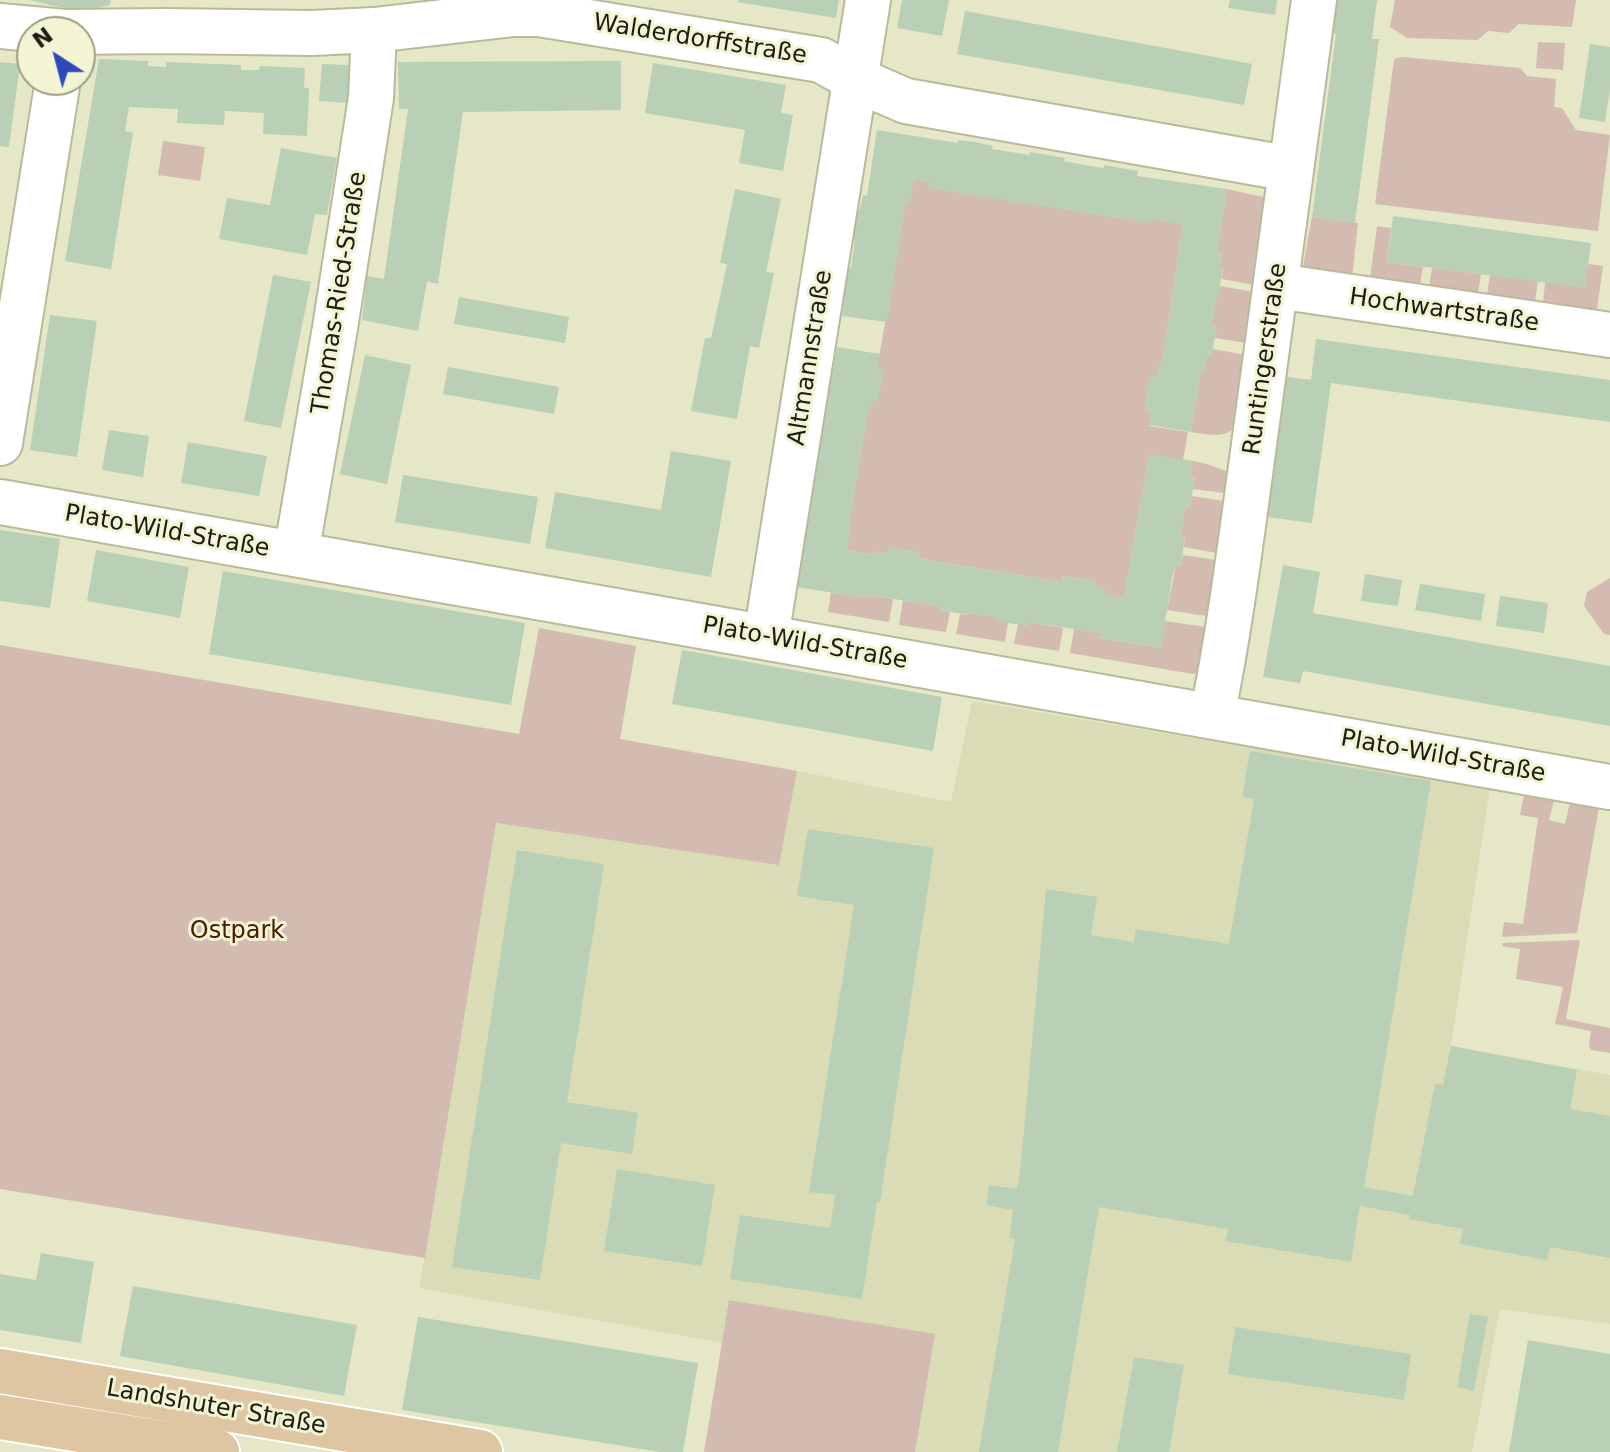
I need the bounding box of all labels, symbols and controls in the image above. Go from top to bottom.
street label: Walderdorffstraße [591,9,809,71]
north arrow [16,16,96,96]
text: N [28,22,58,53]
street label: Thomas-Ried-Straße [307,170,373,416]
street label: Runtingerstraße [1238,261,1294,457]
street label: Altmannstraße [783,268,839,448]
street label: Hochwartstraße [1347,283,1541,339]
street label: Plato-Wild-Straße [62,500,272,564]
street label: Plato-Wild-Straße [700,612,910,676]
street label: Plato-Wild-Straße [1338,725,1548,789]
park label: Ostpark [190,918,284,946]
street label: Landshuter Straße [104,1375,328,1441]

